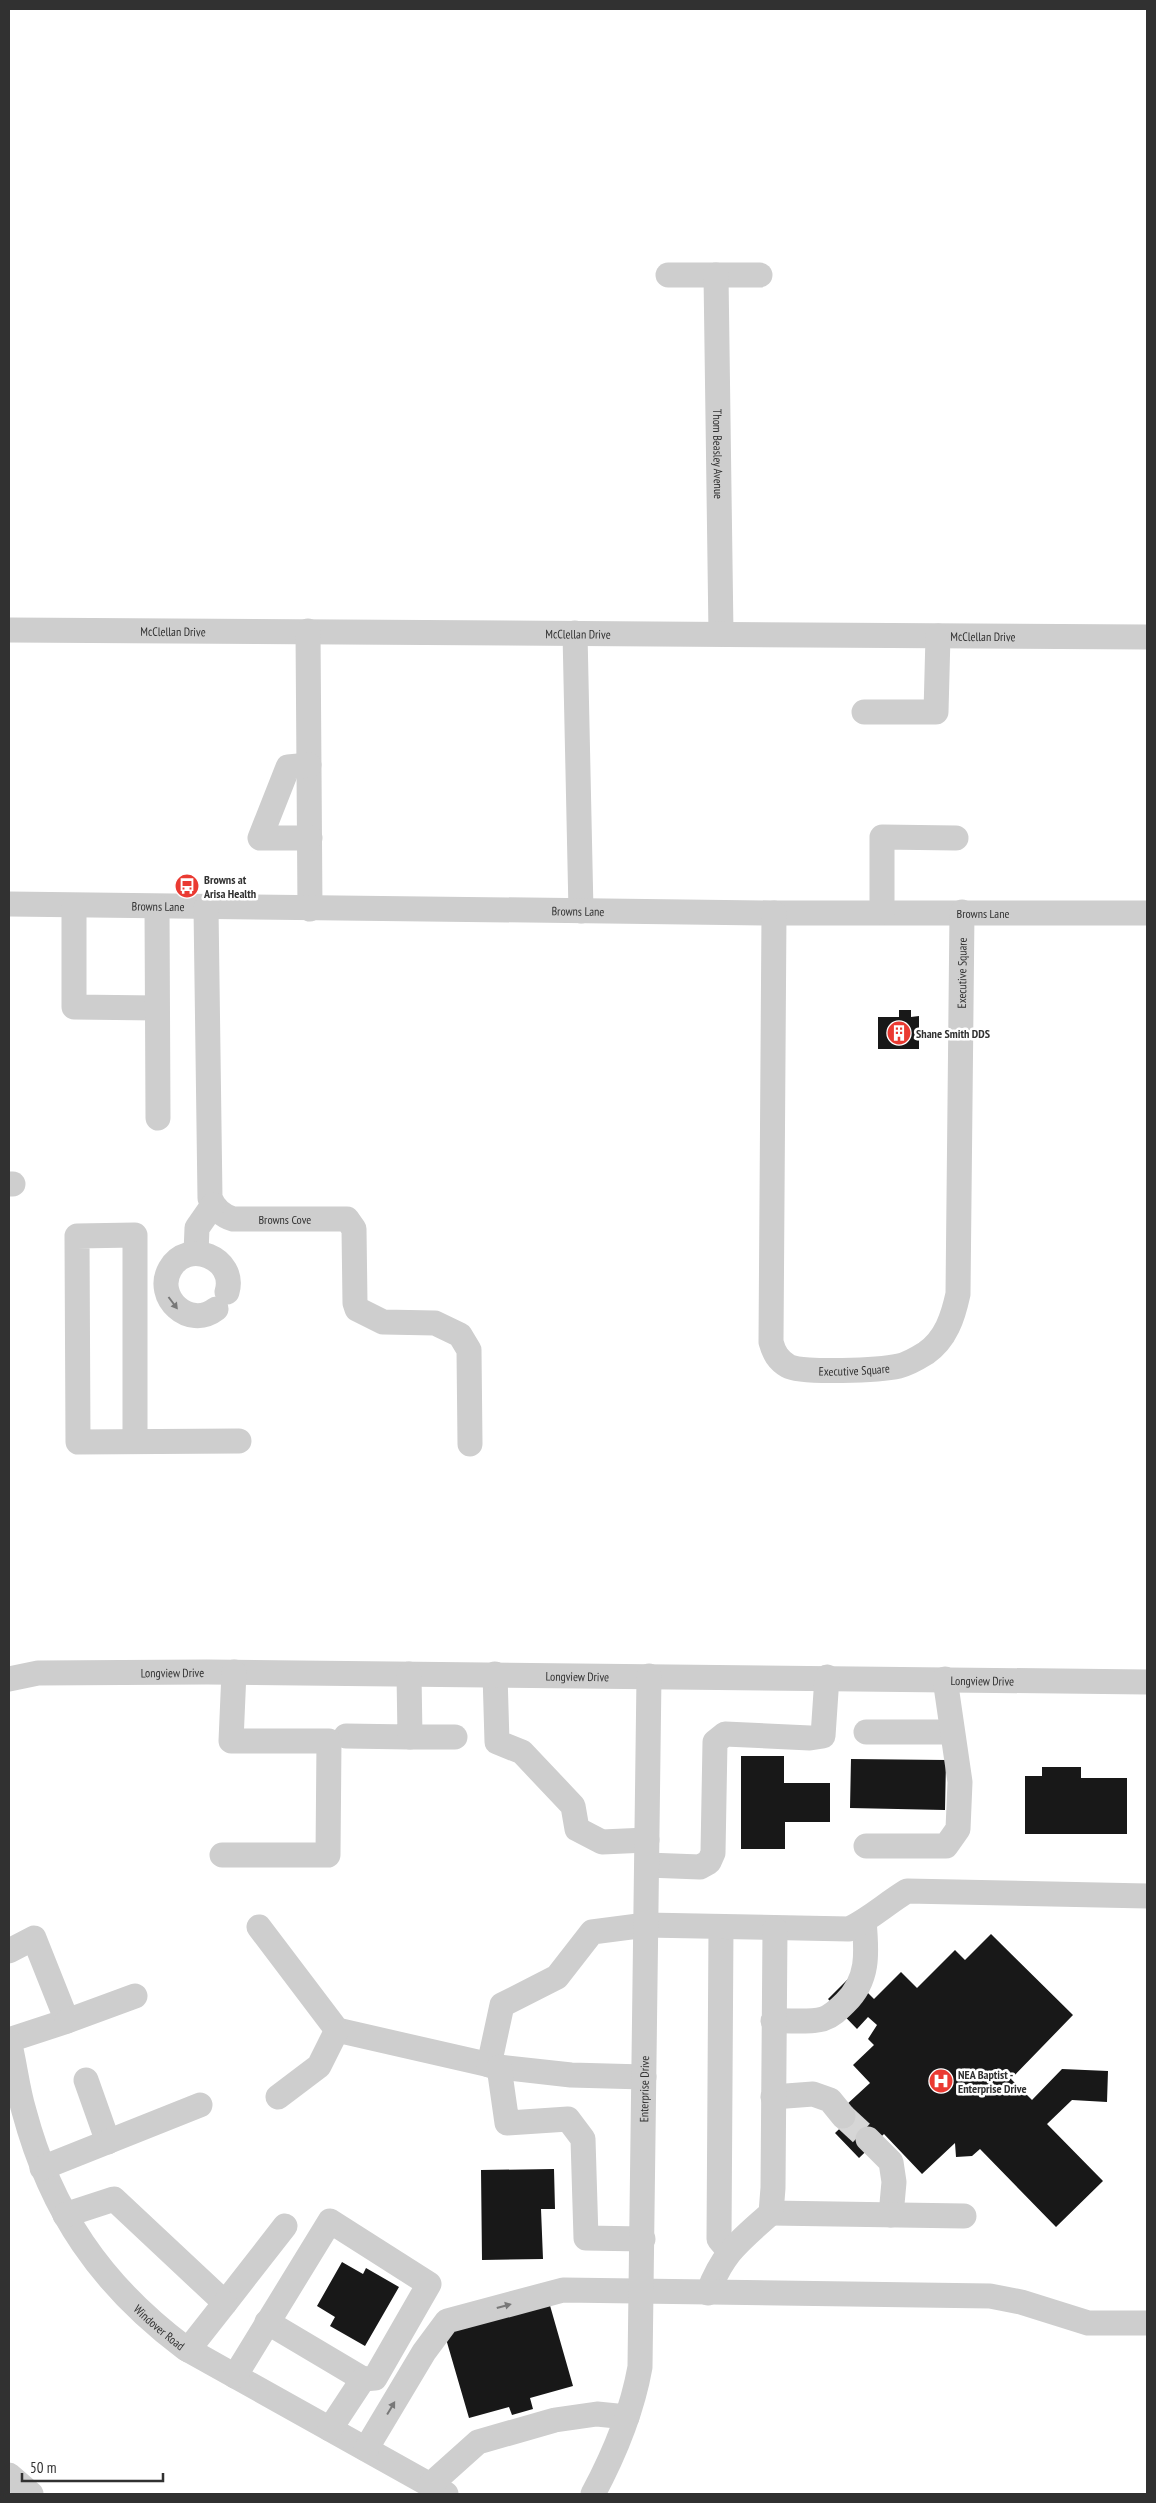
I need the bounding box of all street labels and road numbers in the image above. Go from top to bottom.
street label: Thom Beasley Avenue [710,409,727,499]
street label: McClellan Drive [140,623,206,639]
street label: McClellan Drive [545,626,611,641]
street label: McClellan Drive [950,628,1016,644]
street label: Browns Lane [131,898,185,914]
street label: Browns Lane [551,903,605,919]
street label: Browns Lane [957,906,1009,921]
street label: Executive Square [953,937,969,1008]
street label: Browns Cove [258,1212,311,1227]
street label: Executive Square [818,1360,891,1378]
street label: Longview Drive [141,1665,204,1680]
street label: Longview Drive [546,1668,609,1684]
street label: Longview Drive [951,1672,1014,1688]
street label: Enterprise Drive [636,2056,652,2122]
street label: Windover Road [131,2301,188,2353]

